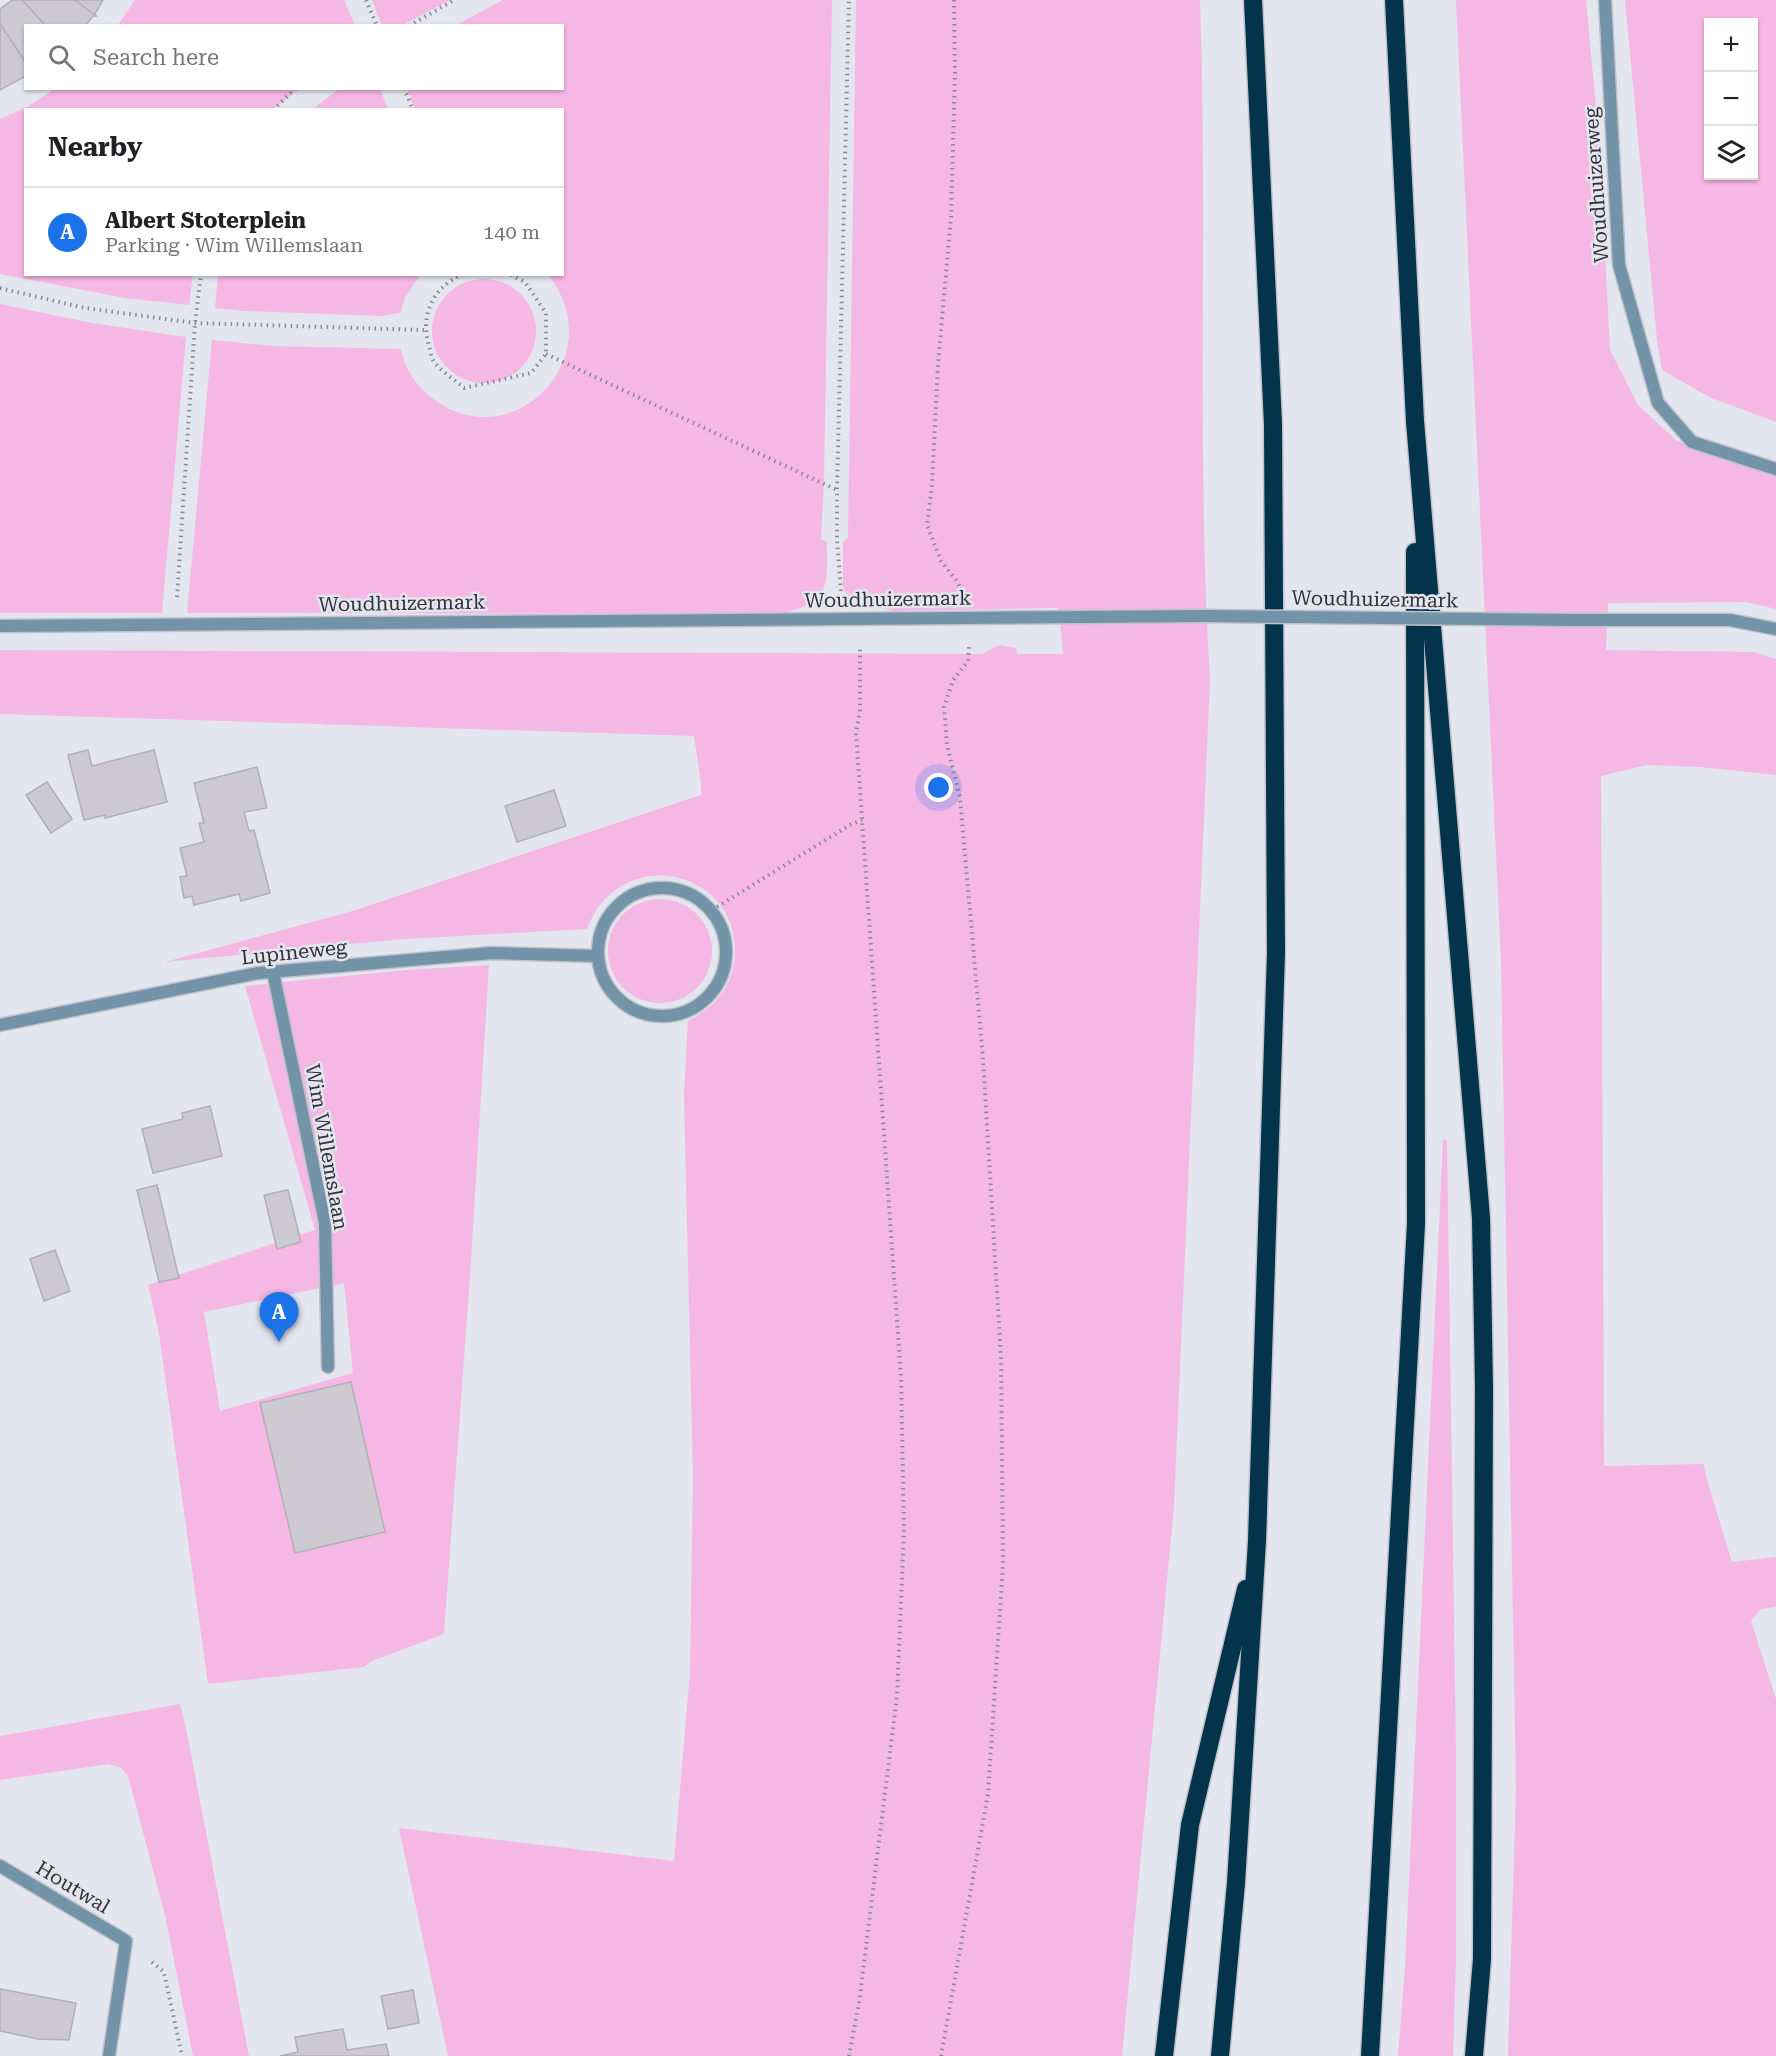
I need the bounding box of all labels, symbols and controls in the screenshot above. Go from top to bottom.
map controls [1704,18,1758,180]
button: + [1704,18,1758,72]
search box [24,24,564,90]
icon: search [45,41,78,74]
text: Search here [93,45,219,70]
button: − [1704,72,1758,126]
street label: Woudhuizerweg [1579,106,1613,264]
button: layers [1704,126,1758,180]
text: Nearby [48,132,142,162]
text: Albert Stoterplein [105,208,306,233]
text: A [60,220,75,244]
text: 140 m [483,220,540,244]
text: Parking · Wim Willemslaan [105,233,363,257]
street label: Woudhuizermark [804,586,972,612]
street label: Woudhuizermark [1291,586,1459,612]
street label: Woudhuizermark [318,590,486,616]
your location [924,773,953,802]
street label: Lupineweg [240,934,349,969]
street label: Wim Willemslaan [301,1062,353,1232]
pin: A [260,1292,298,1342]
street label: Houtwal [32,1856,114,1918]

